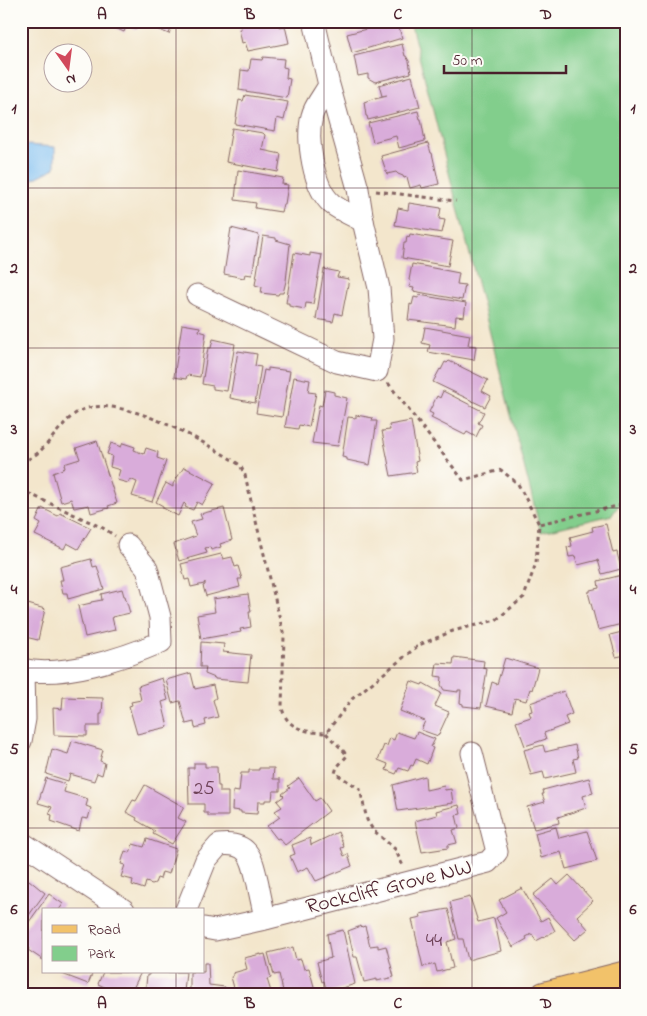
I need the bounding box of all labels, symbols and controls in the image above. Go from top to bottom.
text: A [97,3,107,27]
text: B [244,3,256,27]
text: C [394,3,403,27]
text: D [539,3,552,27]
north arrow [42,42,92,92]
scale bar [444,42,567,74]
text: 50 m [452,50,483,72]
text: N [64,68,78,90]
text: 1 [11,97,17,121]
text: 1 [630,97,636,121]
text: 2 [9,257,18,281]
text: 2 [628,257,637,281]
text: 3 [10,418,18,442]
text: 3 [629,418,637,442]
text: 4 [10,578,18,602]
text: 4 [629,578,637,602]
text: 5 [9,738,19,762]
text: 5 [628,738,638,762]
house number: 25 [193,775,215,804]
street label: Rockcliff Grove NW [303,852,475,924]
text: 6 [9,898,18,922]
text: 6 [628,898,637,922]
legend [42,908,205,974]
text: Road [88,919,121,941]
house number: 44 [426,927,442,956]
text: Park [88,943,116,965]
text: A [97,992,107,1016]
text: B [244,992,256,1016]
text: C [394,992,403,1016]
text: D [539,992,552,1016]

